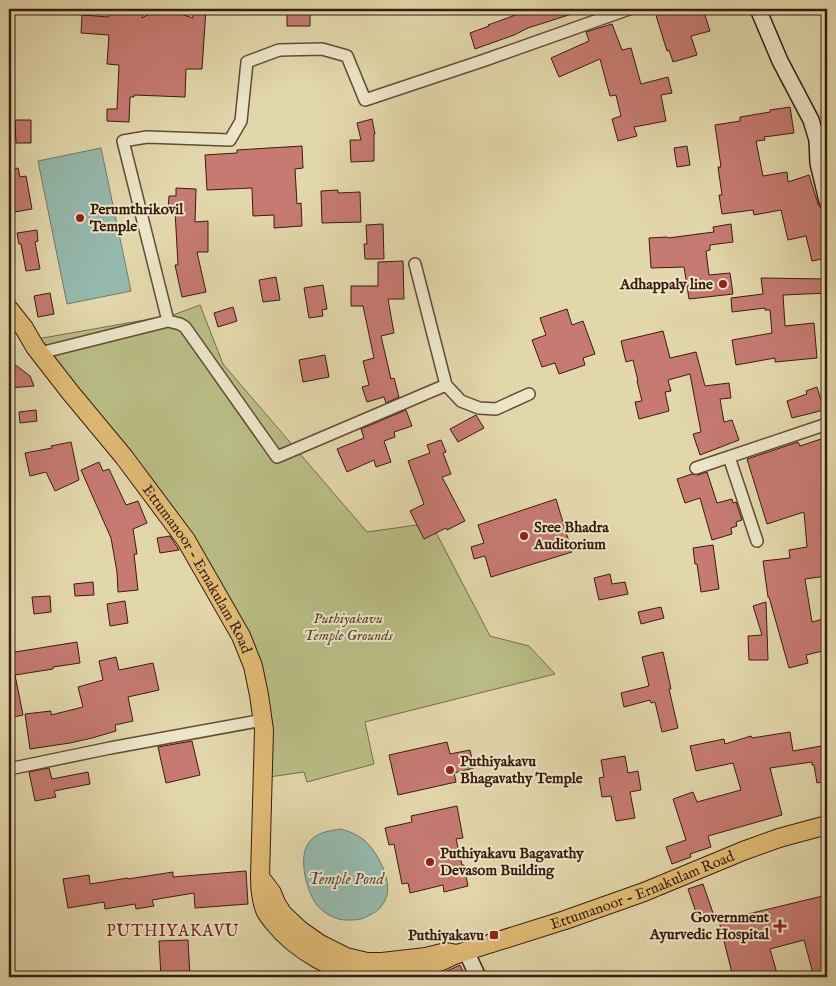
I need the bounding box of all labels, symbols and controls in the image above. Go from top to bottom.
place label: Perumthrikovil Temple [89,200,184,236]
marker: Perumthrikovil Temple [74,212,86,224]
place label: Adhappaly line [619,275,713,294]
marker: Adhappaly line [717,278,729,290]
street label: Ettumanoor - Ernakulam Road [138,481,257,657]
place label: Sree Bhadra Auditorium [533,518,609,554]
marker: Sree Bhadra Auditorium [518,530,530,542]
park label: Puthiyakavu Temple Grounds [303,609,393,645]
place label: Puthiyakavu Bhagavathy Temple [460,752,583,788]
marker: Puthiyakavu Bhagavathy Temple [444,764,456,776]
place label: Puthiyakavu Bagavathy Devasom Building [440,844,584,880]
street label: Ettumanoor - Ernakulam Road [548,846,738,934]
marker: Puthiyakavu Bagavathy Devasom Building [424,856,436,868]
water label: Temple Pond [308,870,385,890]
place label: Government Ayurvedic Hospital [649,908,770,944]
marker: Government Ayurvedic Hospital [773,919,787,933]
district label: PUTHIYAKAVU [106,922,240,942]
place label: Puthiyakavu [408,926,484,945]
marker: Puthiyakavu [488,929,500,941]

